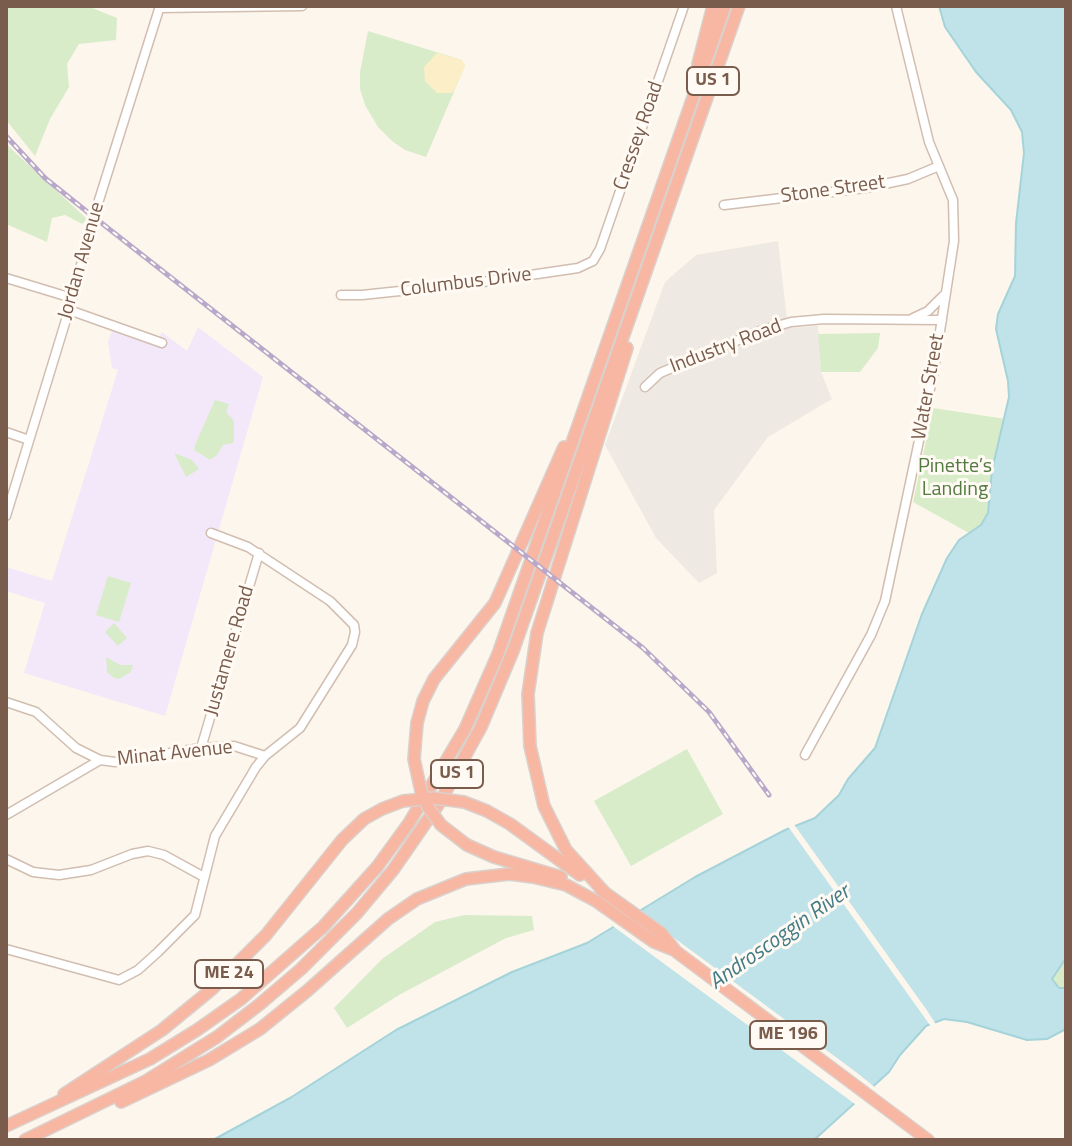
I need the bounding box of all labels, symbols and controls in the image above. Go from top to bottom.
road number: US 1 [687,67,739,95]
street label: Cressey Road [609,78,669,194]
street label: Stone Street [779,171,887,209]
street label: Jordan Avenue [54,199,110,323]
street label: Columbus Drive [399,263,533,303]
street label: Industry Road [667,315,785,379]
street label: Water Street [908,332,950,442]
park label: Pinette’s Landing [918,455,992,502]
street label: Justamere Road [200,583,260,719]
street label: Minat Avenue [116,736,234,772]
road number: US 1 [431,760,483,788]
water label: Androscoggin River [705,880,855,996]
road number: ME 24 [195,960,263,988]
road number: ME 196 [750,1021,826,1049]

